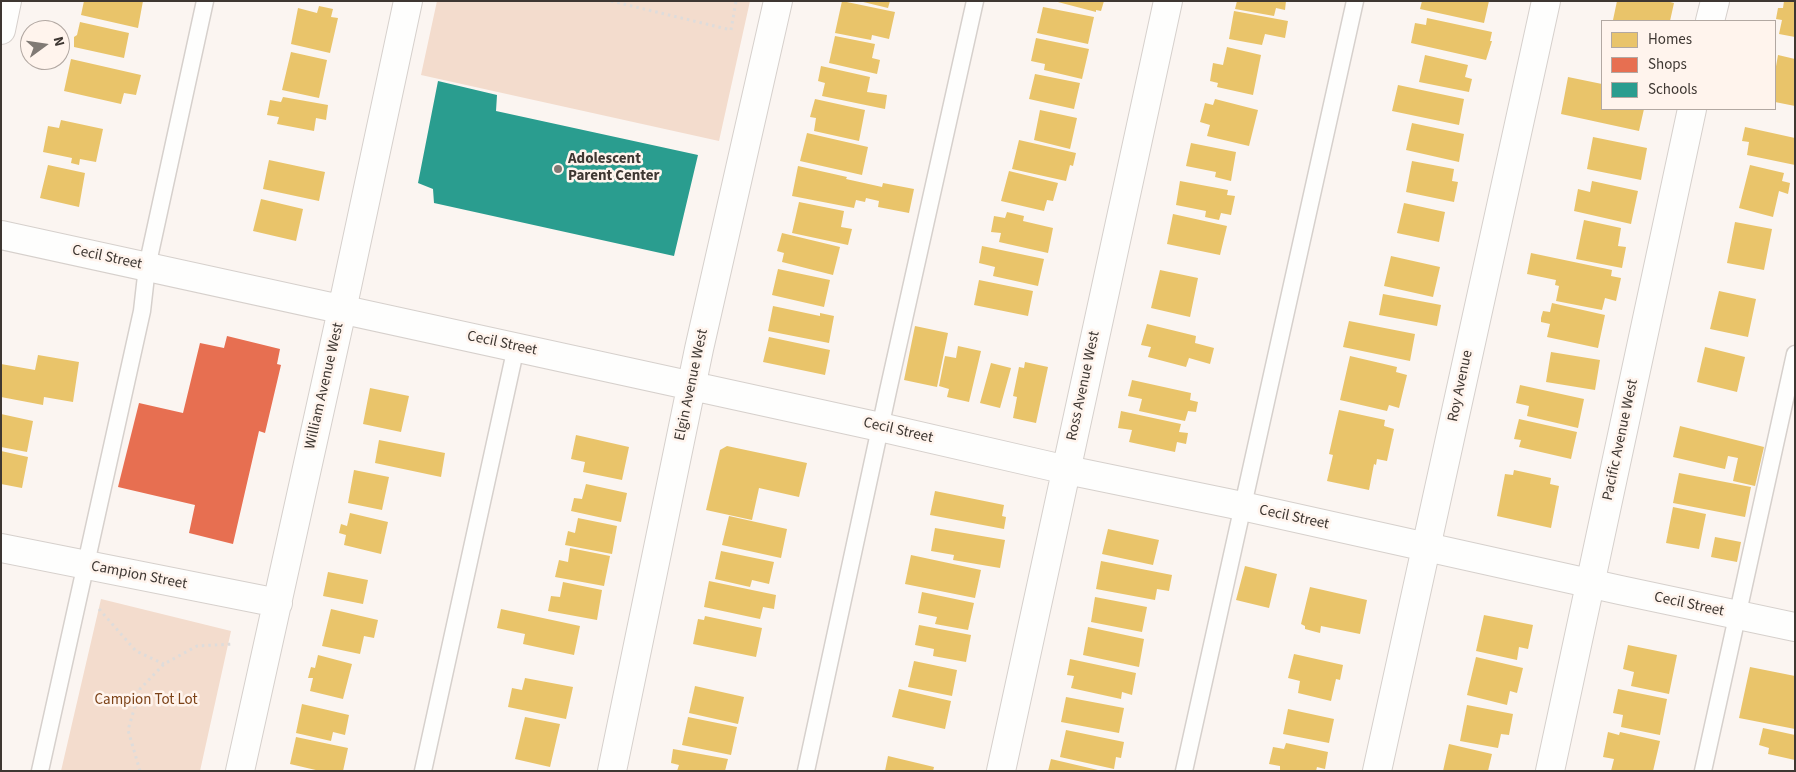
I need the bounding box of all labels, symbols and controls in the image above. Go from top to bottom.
north arrow [20,20,70,70]
legend [1601,20,1776,110]
text: Homes [1648,29,1692,50]
text: N [48,35,69,49]
text: Shops [1648,54,1687,75]
text: Schools [1648,79,1697,100]
place label: Adolescent Parent Center [568,151,660,186]
marker: Adolescent Parent Center [552,163,564,175]
street label: Cecil Street [70,242,144,274]
street label: William Avenue West [302,321,348,451]
street label: Cecil Street [465,328,539,360]
street label: Elgin Avenue West [671,328,713,442]
street label: Ross Avenue West [1064,330,1104,442]
street label: Roy Avenue [1445,349,1477,423]
street label: Pacific Avenue West [1599,378,1643,502]
street label: Cecil Street [861,414,935,448]
street label: Cecil Street [1257,502,1331,534]
street label: Campion Street [89,558,189,594]
street label: Cecil Street [1652,589,1726,621]
park label: Campion Tot Lot [95,692,197,710]

